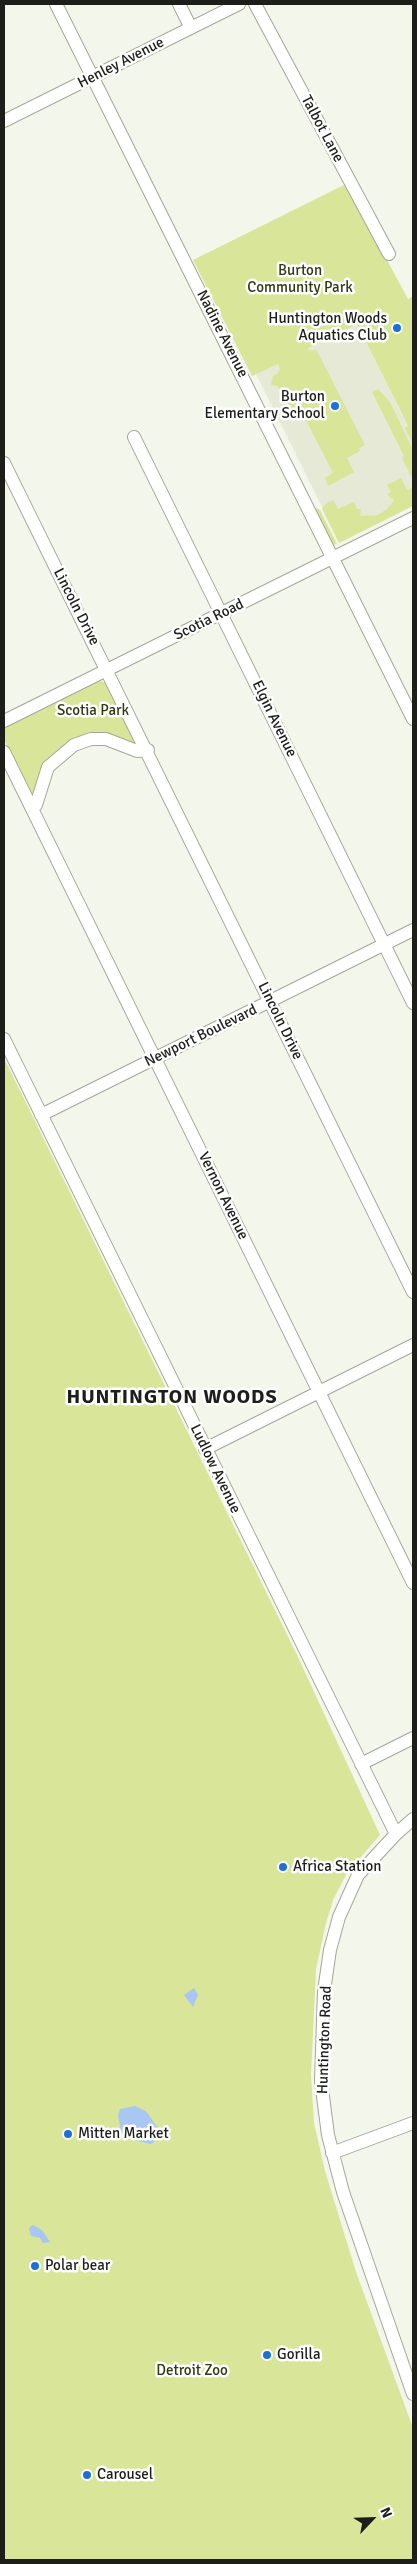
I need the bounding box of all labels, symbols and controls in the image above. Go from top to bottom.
street label: Henley Avenue [75,34,167,92]
street label: Talbot Lane [297,92,347,166]
park label: Burton Community Park [247,262,353,297]
street label: Nadine Avenue [192,287,252,381]
place label: Huntington Woods Aquatics Club [268,310,387,345]
marker: Huntington Woods Aquatics Club [391,322,403,334]
place label: Burton Elementary School [204,388,325,423]
marker: Burton Elementary School [329,400,341,412]
street label: Lincoln Drive [49,565,103,649]
street label: Scotia Road [171,595,247,645]
street label: Elgin Avenue [248,678,300,760]
park label: Scotia Park [57,702,129,720]
street label: Lincoln Drive [253,979,307,1063]
street label: Newport Boulevard [142,1001,260,1071]
street label: Vernon Avenue [194,1149,252,1243]
district label: HUNTINGTON WOODS [64,1386,280,1410]
street label: Ludlow Avenue [186,1422,244,1516]
place label: Africa Station [293,1858,381,1876]
marker: Africa Station [277,1861,289,1873]
street label: Huntington Road [314,1985,336,2095]
place label: Mitten Market [78,2125,169,2143]
marker: Mitten Market [62,2128,74,2140]
place label: Polar bear [45,2257,110,2275]
marker: Polar bear [29,2260,41,2272]
place label: Gorilla [277,2346,321,2364]
marker: Gorilla [261,2349,273,2361]
park label: Detroit Zoo [156,2362,228,2380]
place label: Carousel [97,2466,153,2484]
marker: Carousel [81,2469,93,2481]
north arrow [347,2494,397,2544]
text: N [376,2505,396,2521]

